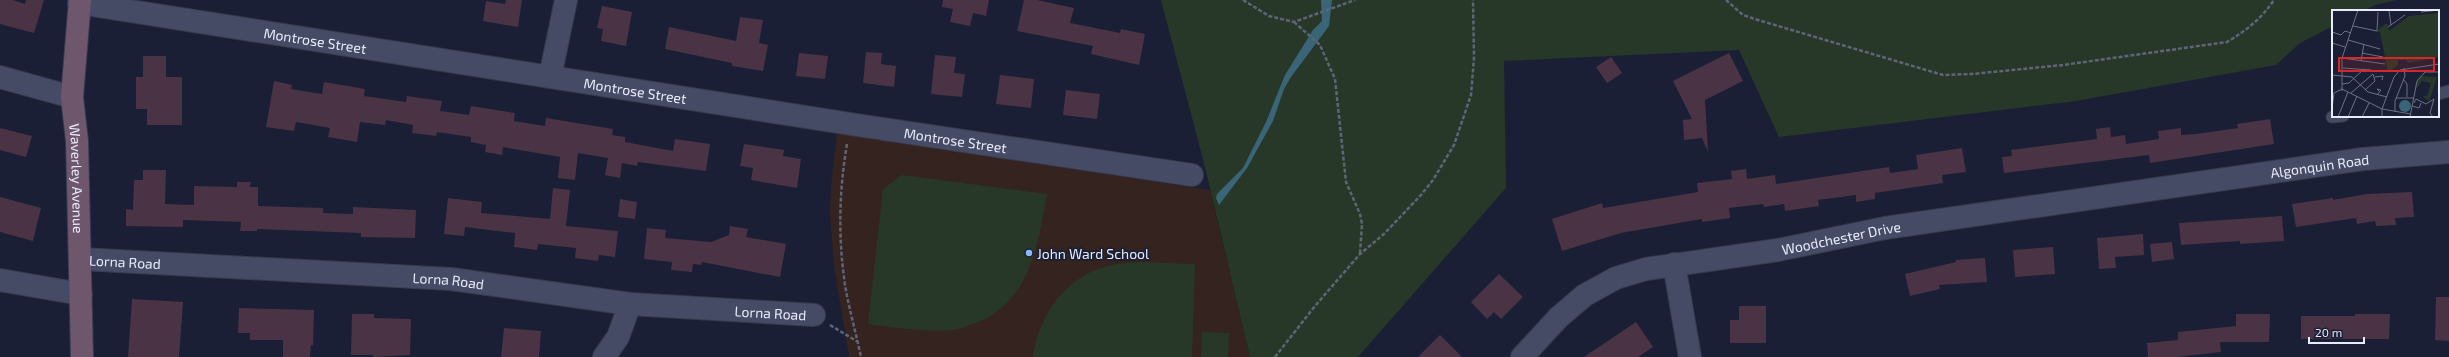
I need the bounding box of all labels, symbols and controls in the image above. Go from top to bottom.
inset map [2332,10,2439,117]
street label: Montrose Street [262,24,368,56]
street label: Montrose Street [583,74,688,107]
street label: Waverley Avenue [67,123,88,233]
street label: Montrose Street [903,124,1008,156]
street label: Algonquin Road [2269,150,2370,181]
street label: Woodchester Drive [1780,217,1902,258]
place label: John Ward School [1037,245,1150,262]
marker: John Ward School [1024,248,1034,258]
street label: Lorna Road [89,251,161,272]
street label: Lorna Road [412,268,485,292]
street label: Lorna Road [734,302,807,323]
scale bar [2309,319,2364,345]
text: 20 m [2315,325,2342,339]

